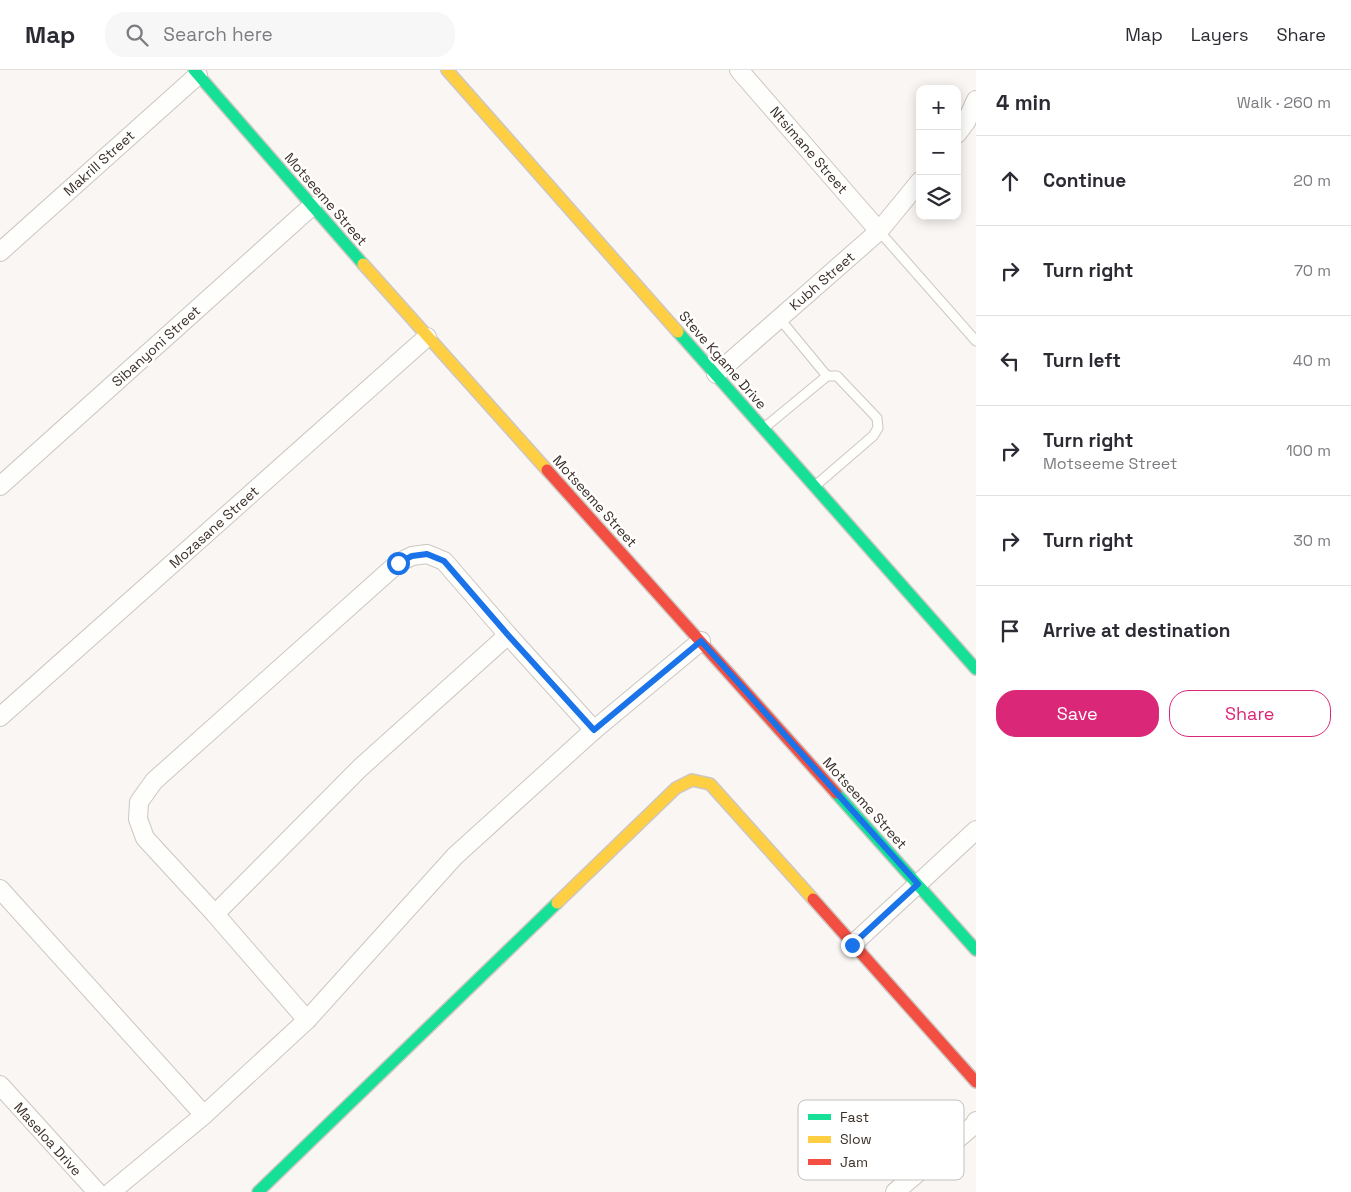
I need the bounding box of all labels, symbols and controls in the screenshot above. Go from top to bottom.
search box [105,12,455,57]
text: Map [25,19,75,50]
icon: search [123,21,151,49]
text: Search here [163,22,273,47]
text: Map [1125,23,1163,46]
text: Layers [1191,23,1248,46]
text: Share [1276,23,1326,46]
map controls [916,85,961,220]
button: + [916,85,961,130]
text: 4 min [996,89,1051,116]
text: Walk · 260 m [1237,92,1331,113]
street label: Ntsimane Street [766,103,852,197]
street label: Makrill Street [60,126,138,200]
button: − [916,130,961,175]
street label: Motseeme Street [281,149,371,249]
icon: ahead [996,167,1024,195]
text: Continue [1043,168,1126,193]
text: 20 m [1293,170,1331,191]
button: layers [916,175,961,220]
street label: Kubh Street [786,248,858,314]
icon: right [996,257,1024,285]
text: Turn right [1043,258,1133,283]
text: 70 m [1294,260,1331,281]
street label: Sibanyoni Street [108,301,204,391]
street label: Steve Kgame Drive [675,307,771,413]
icon: left [996,347,1024,375]
text: Turn left [1043,348,1121,373]
text: 40 m [1293,350,1331,371]
text: Turn right [1043,428,1133,453]
icon: right [996,437,1024,465]
text: 100 m [1286,440,1331,461]
street label: Motseeme Street [549,451,641,551]
text: Motseeme Street [1043,453,1177,474]
street label: Mozasane Street [165,482,263,572]
icon: right [996,527,1024,555]
text: Turn right [1043,528,1133,553]
text: 30 m [1293,530,1331,551]
route start [387,552,410,575]
icon: arrive [996,617,1024,645]
text: Arrive at destination [1043,618,1231,643]
button: Save [996,690,1159,737]
button: Share [1169,690,1331,737]
street label: Motseeme Street [819,753,911,853]
route end [841,934,864,957]
street label: Maseloa Drive [10,1098,86,1180]
legend [798,1100,964,1180]
text: Fast [840,1108,869,1126]
text: Slow [840,1130,872,1148]
text: Jam [840,1153,868,1171]

